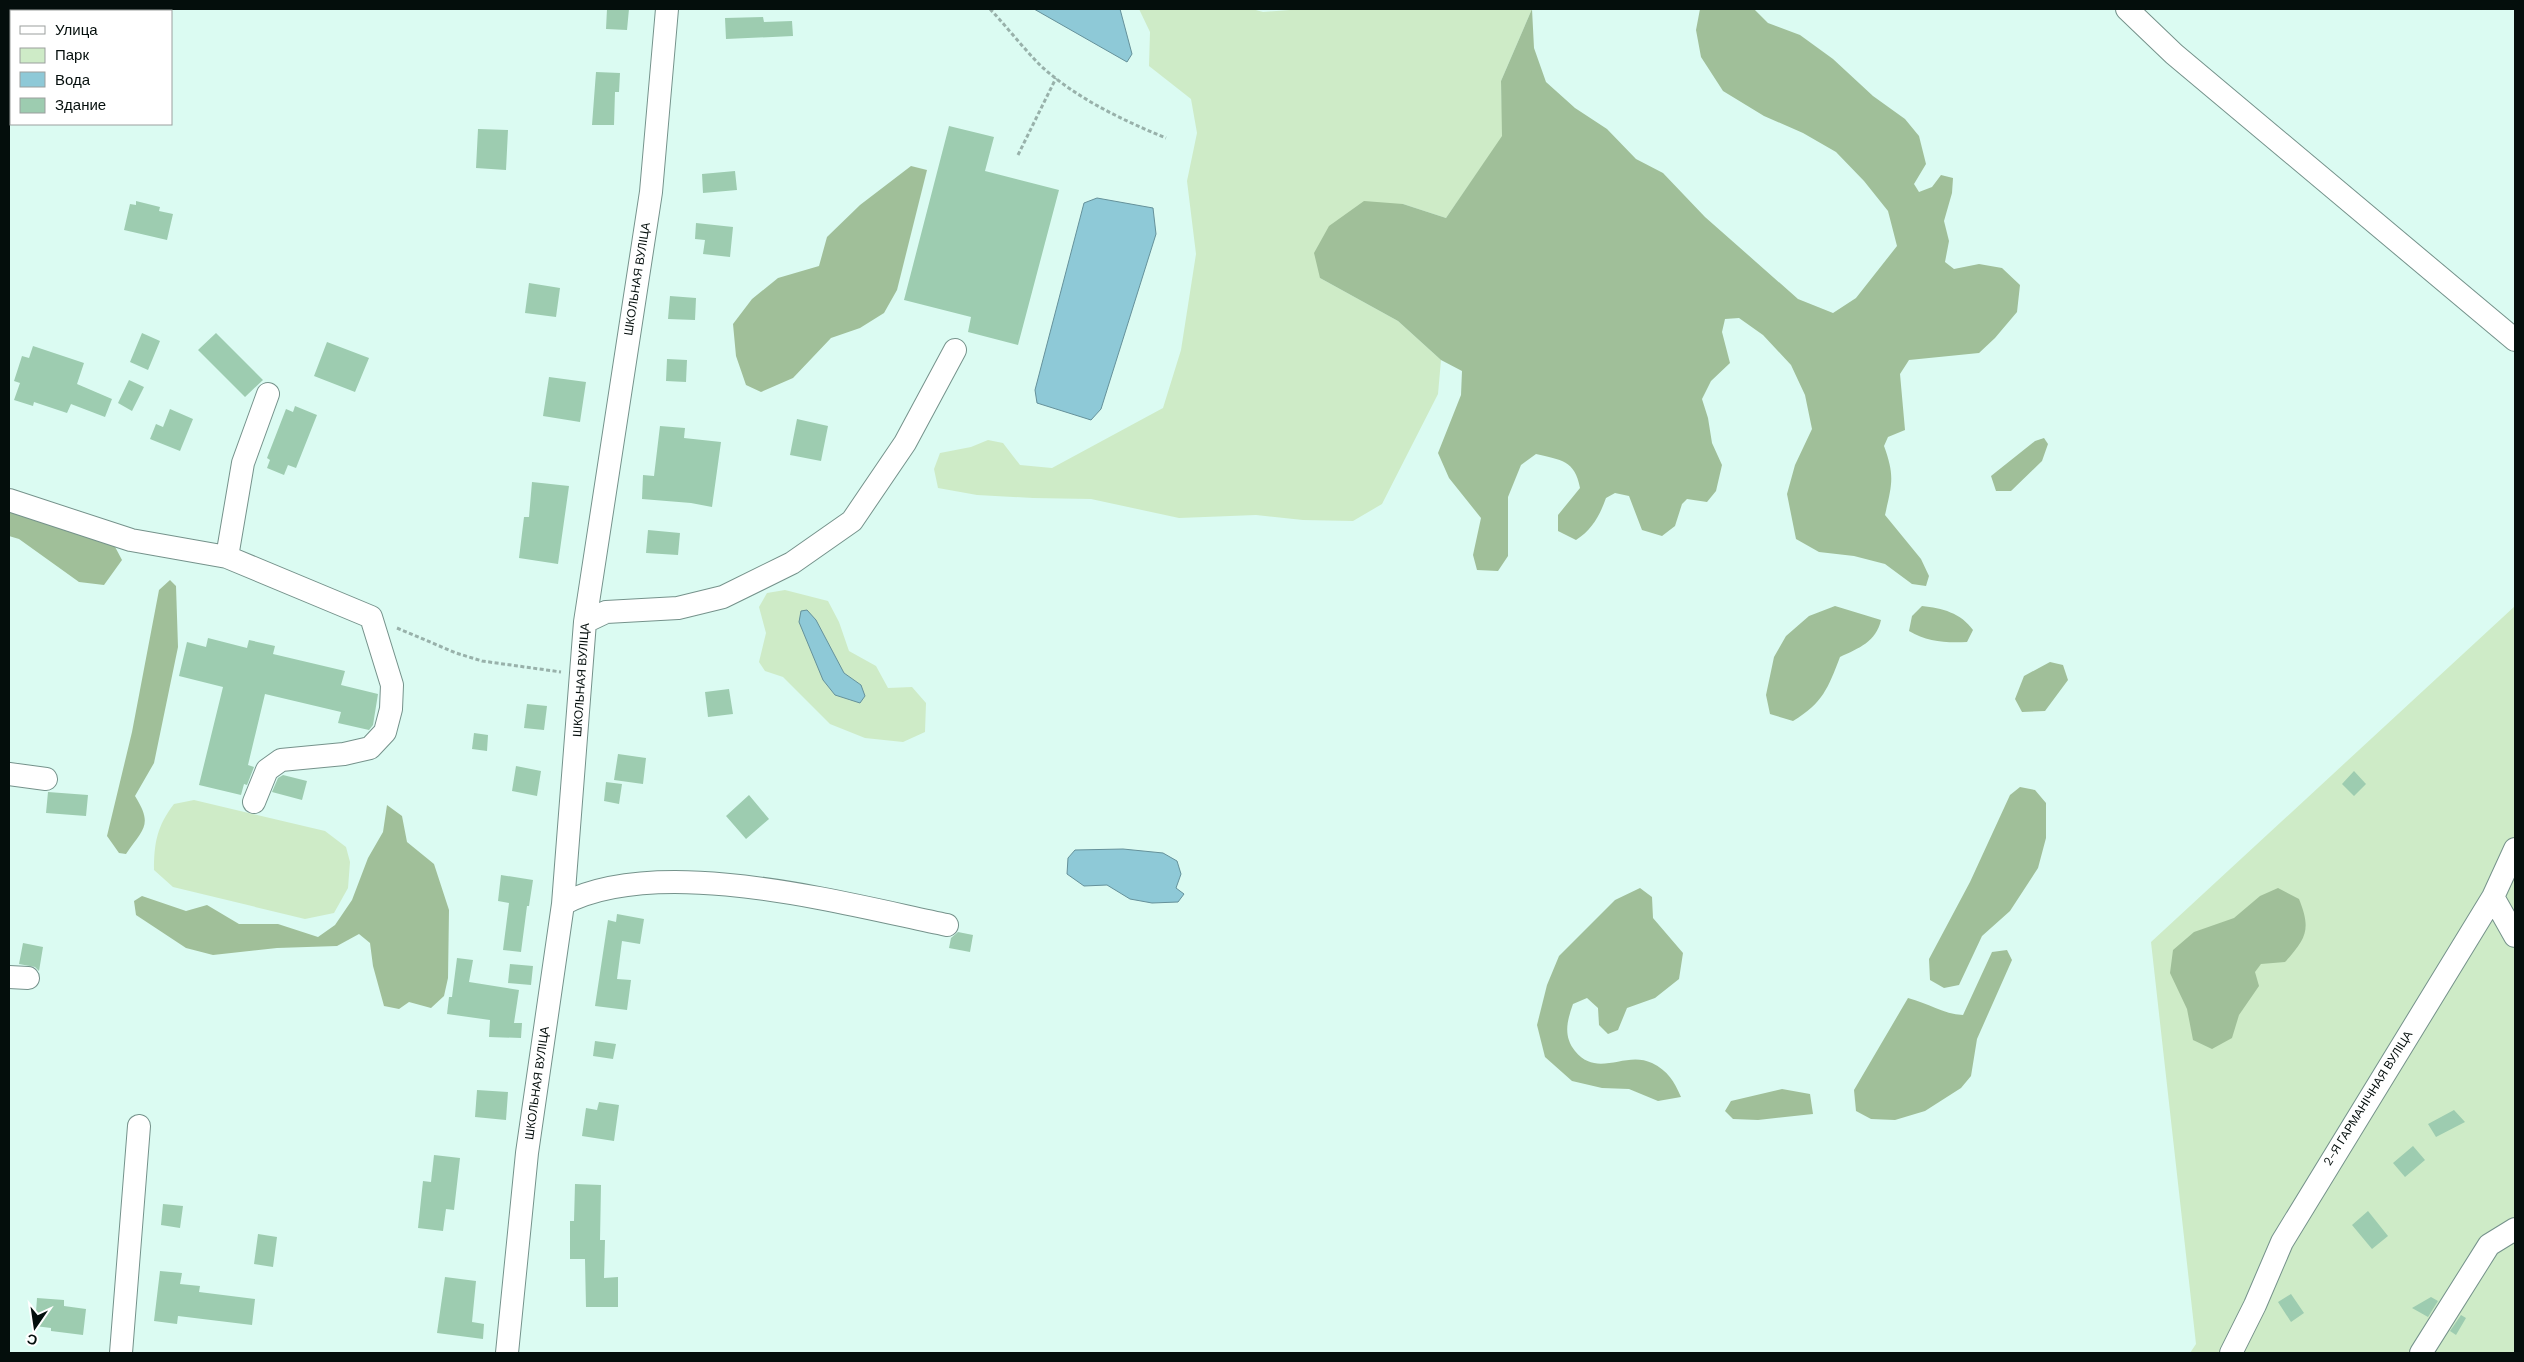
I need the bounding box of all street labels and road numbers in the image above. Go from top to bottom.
street label: ШКОЛЬНАЯ ВУЛІЦА [620,221,654,337]
street label: ШКОЛЬНАЯ ВУЛІЦА [569,622,593,738]
street label: ШКОЛЬНАЯ ВУЛІЦА [521,1025,553,1141]
street label: 2-Я ГАРМАНІЧНАЯ ВУЛІЦА [2320,1027,2416,1169]

